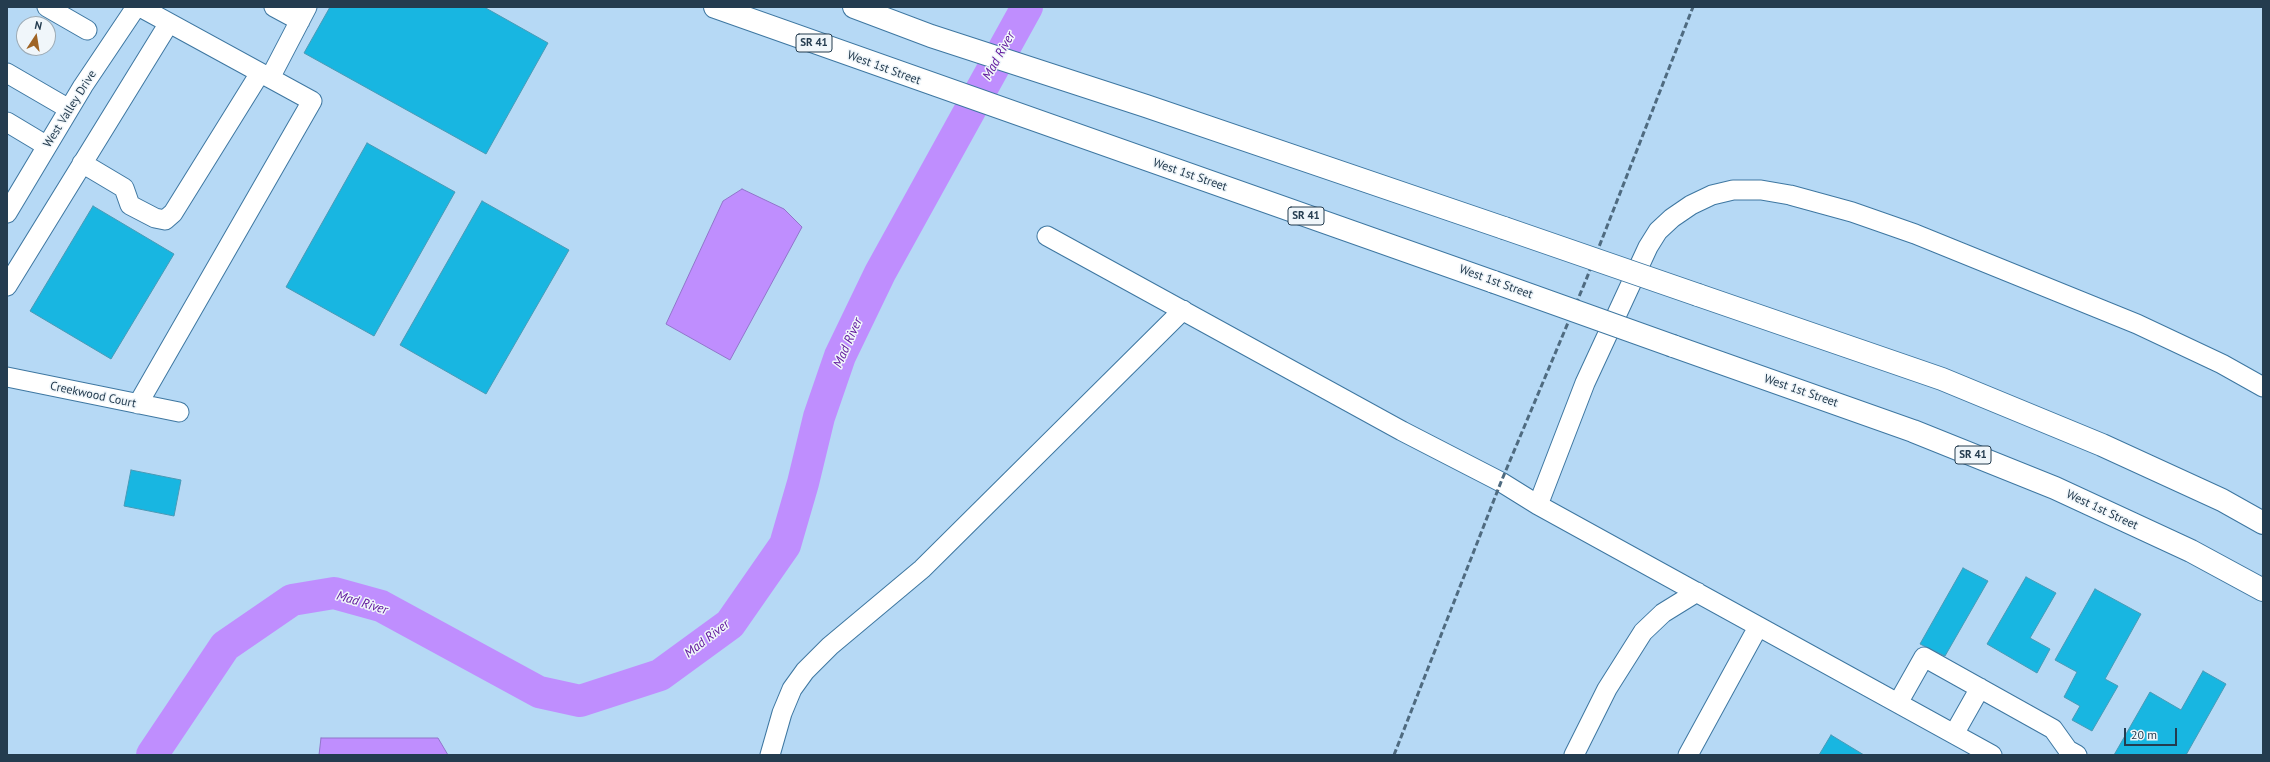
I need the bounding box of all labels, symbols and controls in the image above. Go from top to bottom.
north arrow [16,16,56,56]
text: N [33,18,43,33]
water label: Mad River [979,29,1019,83]
road number: SR 41 [796,34,832,52]
street label: West 1st Street [845,48,923,88]
street label: West Valley Drive [40,68,100,150]
street label: West 1st Street [1151,156,1229,194]
road number: SR 41 [1288,207,1324,225]
street label: West 1st Street [1457,262,1535,302]
water label: Mad River [830,316,866,370]
street label: West 1st Street [1762,372,1840,410]
street label: Creekwood Court [49,379,137,411]
road number: SR 41 [1955,446,1991,464]
street label: West 1st Street [2064,487,2140,533]
water label: Mad River [335,588,389,618]
water label: Mad River [681,617,733,661]
scale bar [2126,720,2179,746]
text: 20 m [2131,727,2157,742]

